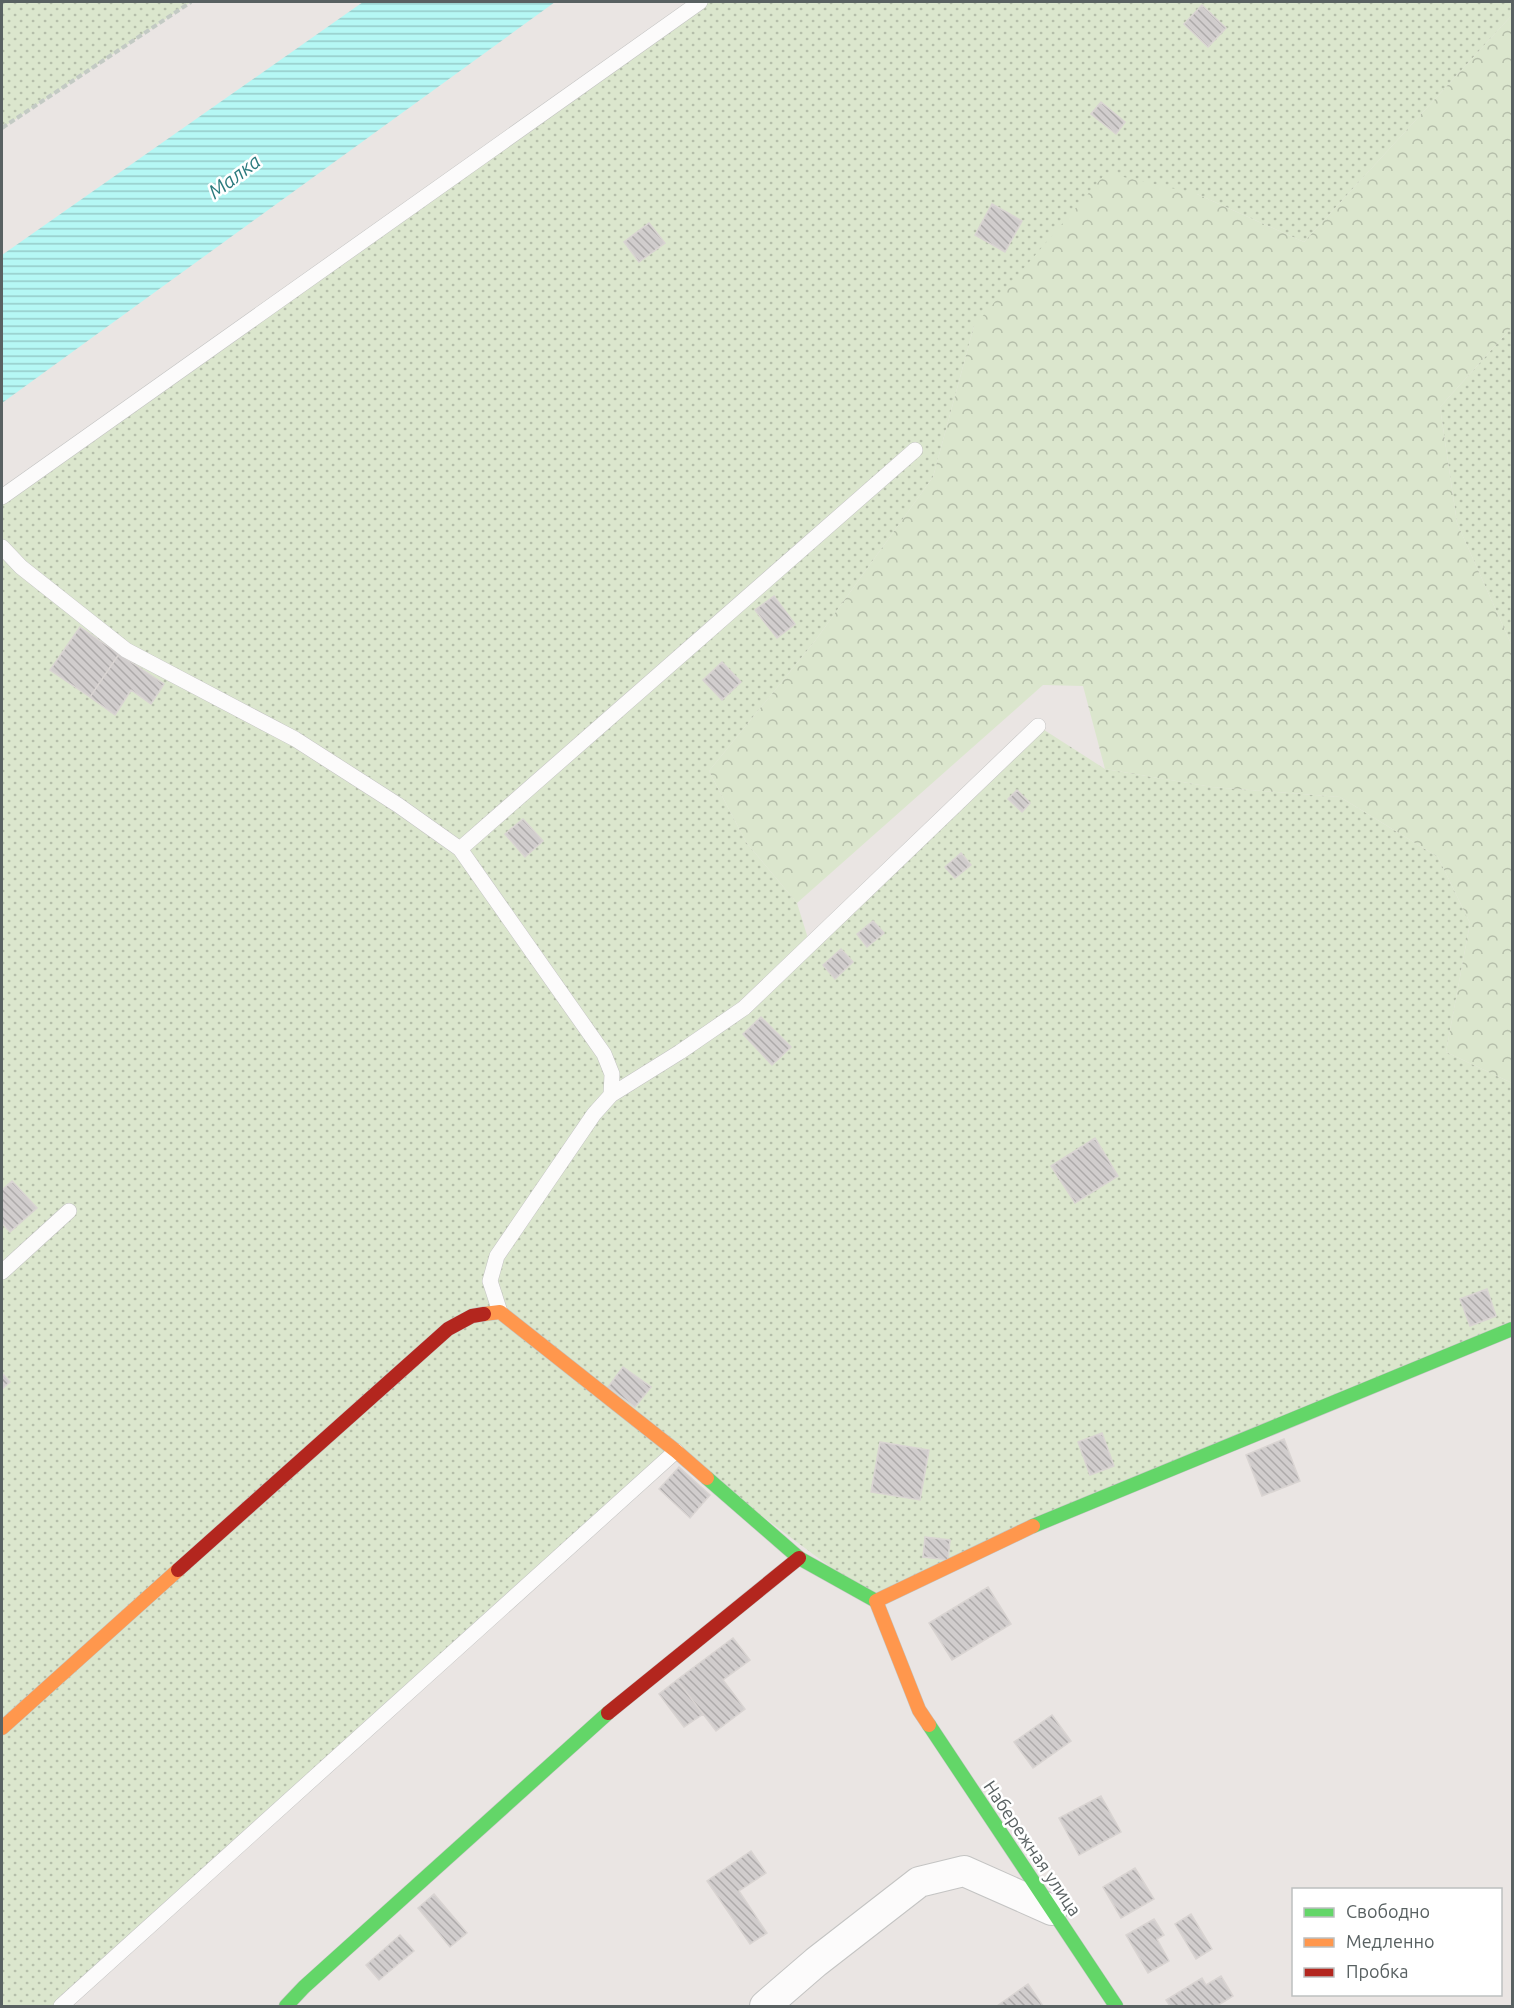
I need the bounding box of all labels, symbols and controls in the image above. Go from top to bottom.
water label: Малка [203,149,265,203]
street label: Набережная улица [980,1777,1086,1919]
legend [1292,1888,1502,1996]
text: Свободно [1346,1901,1430,1921]
text: Медленно [1346,1931,1435,1951]
text: Пробка [1346,1961,1409,1981]

